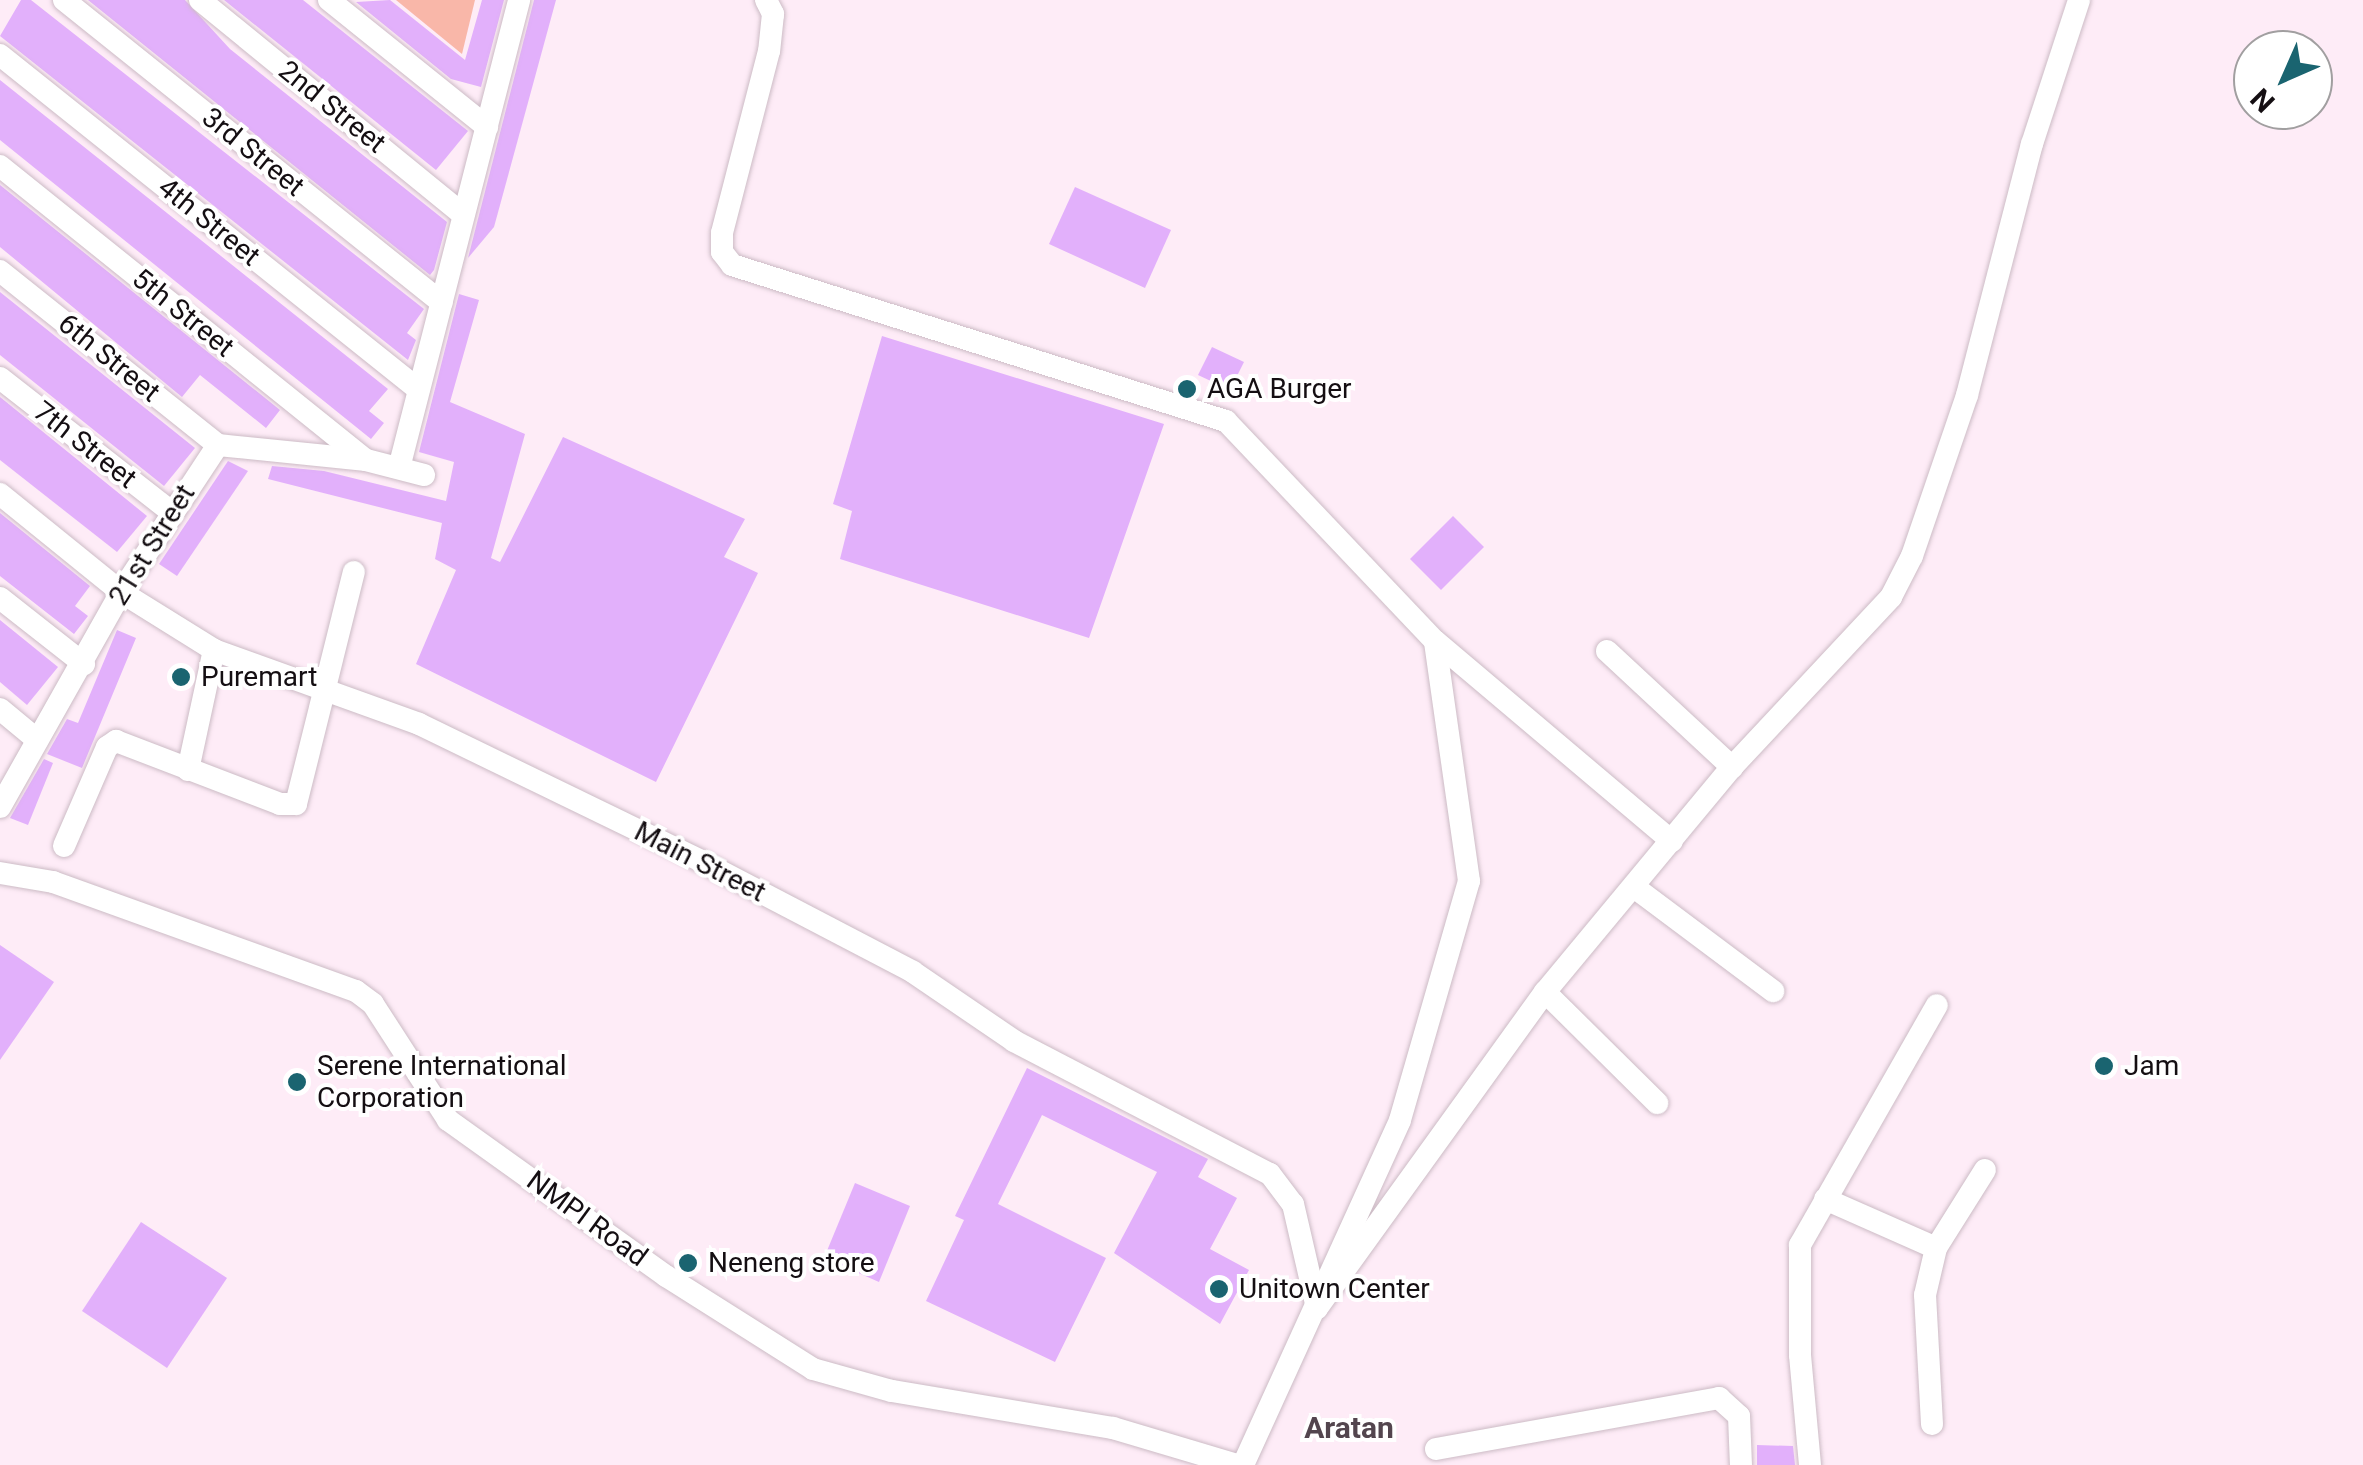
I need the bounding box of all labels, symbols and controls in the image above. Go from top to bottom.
north arrow [2233,30,2333,130]
street label: 2nd Street [272,54,392,160]
text: N [2244,82,2282,119]
street label: 3rd Street [195,101,311,203]
street label: 4th Street [151,171,267,273]
street label: 5th Street [125,262,241,364]
street label: 6th Street [51,307,167,409]
place label: AGA Burger [1207,372,1352,406]
marker: AGA Burger [1176,378,1198,400]
street label: 7th Street [27,394,143,496]
street label: 21st Street [102,478,202,612]
place label: Puremart [201,660,317,694]
marker: Puremart [170,666,192,688]
street label: Main Street [629,815,771,909]
place label: Serene International Corporation [317,1049,567,1115]
place label: Jam [2124,1049,2179,1083]
marker: Jam [2093,1055,2115,1077]
marker: Serene International Corporation [286,1071,308,1093]
street label: NMPI Road [520,1164,654,1274]
place label: Neneng store [708,1246,875,1280]
marker: Neneng store [677,1252,699,1274]
place label: Unitown Center [1239,1272,1430,1306]
marker: Unitown Center [1208,1278,1230,1300]
district label: Aratan [1304,1410,1394,1446]

